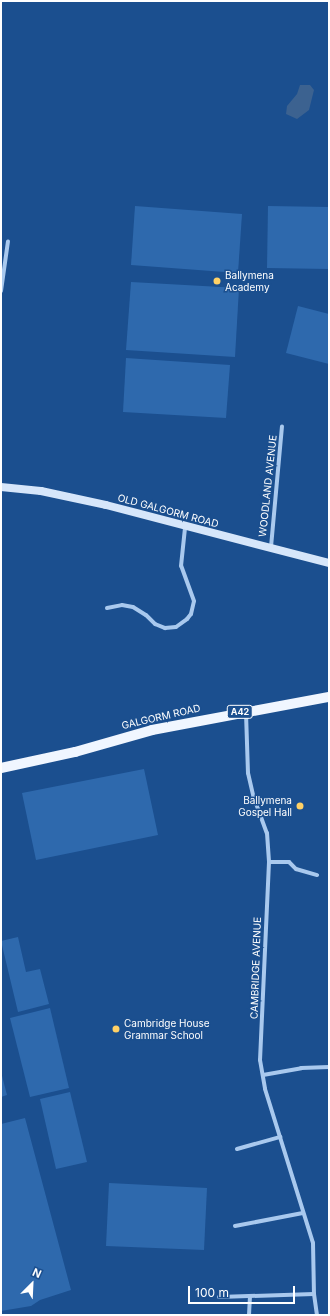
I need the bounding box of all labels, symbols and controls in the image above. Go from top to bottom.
place label: Ballymena Academy [225,269,274,292]
marker: Ballymena Academy [212,276,222,286]
street label: WOODLAND AVENUE [257,434,279,538]
street label: OLD GALGORM ROAD [116,492,220,530]
street label: GALGORM ROAD [120,702,202,732]
road number: A42 [226,705,254,719]
place label: Ballymena Gospel Hall [238,794,292,818]
marker: Ballymena Gospel Hall [295,801,305,811]
street label: CAMBRIDGE AVENUE [248,917,264,1019]
place label: Cambridge House Grammar School [124,1017,209,1040]
marker: Cambridge House Grammar School [111,1024,121,1034]
north arrow [12,1264,52,1304]
text: N [30,1265,44,1281]
scale bar [190,1278,297,1304]
text: 100 m [195,1285,229,1300]

